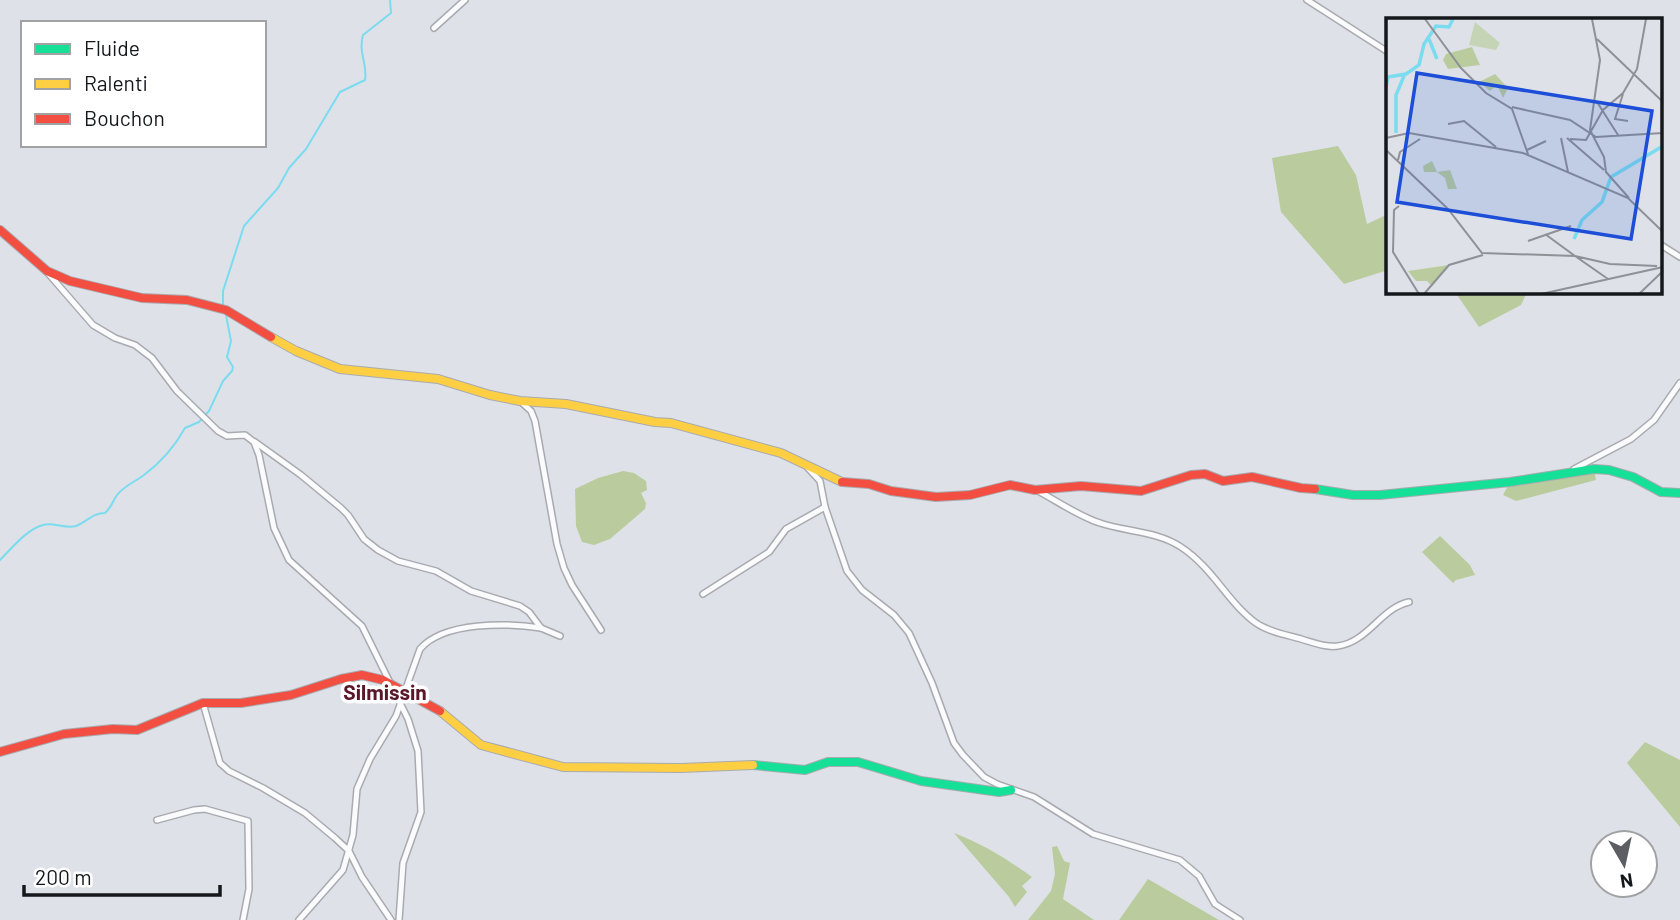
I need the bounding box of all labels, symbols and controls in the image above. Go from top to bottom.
inset map [1386,18,1662,294]
legend [21,21,266,147]
text: Fluide [84,35,140,60]
text: Ralenti [84,70,148,95]
text: Bouchon [84,105,165,130]
district label: Silmissin [343,679,427,704]
north arrow [1589,829,1659,899]
scale bar [24,853,220,897]
text: 200 m [35,864,92,889]
text: N [1619,869,1635,894]

